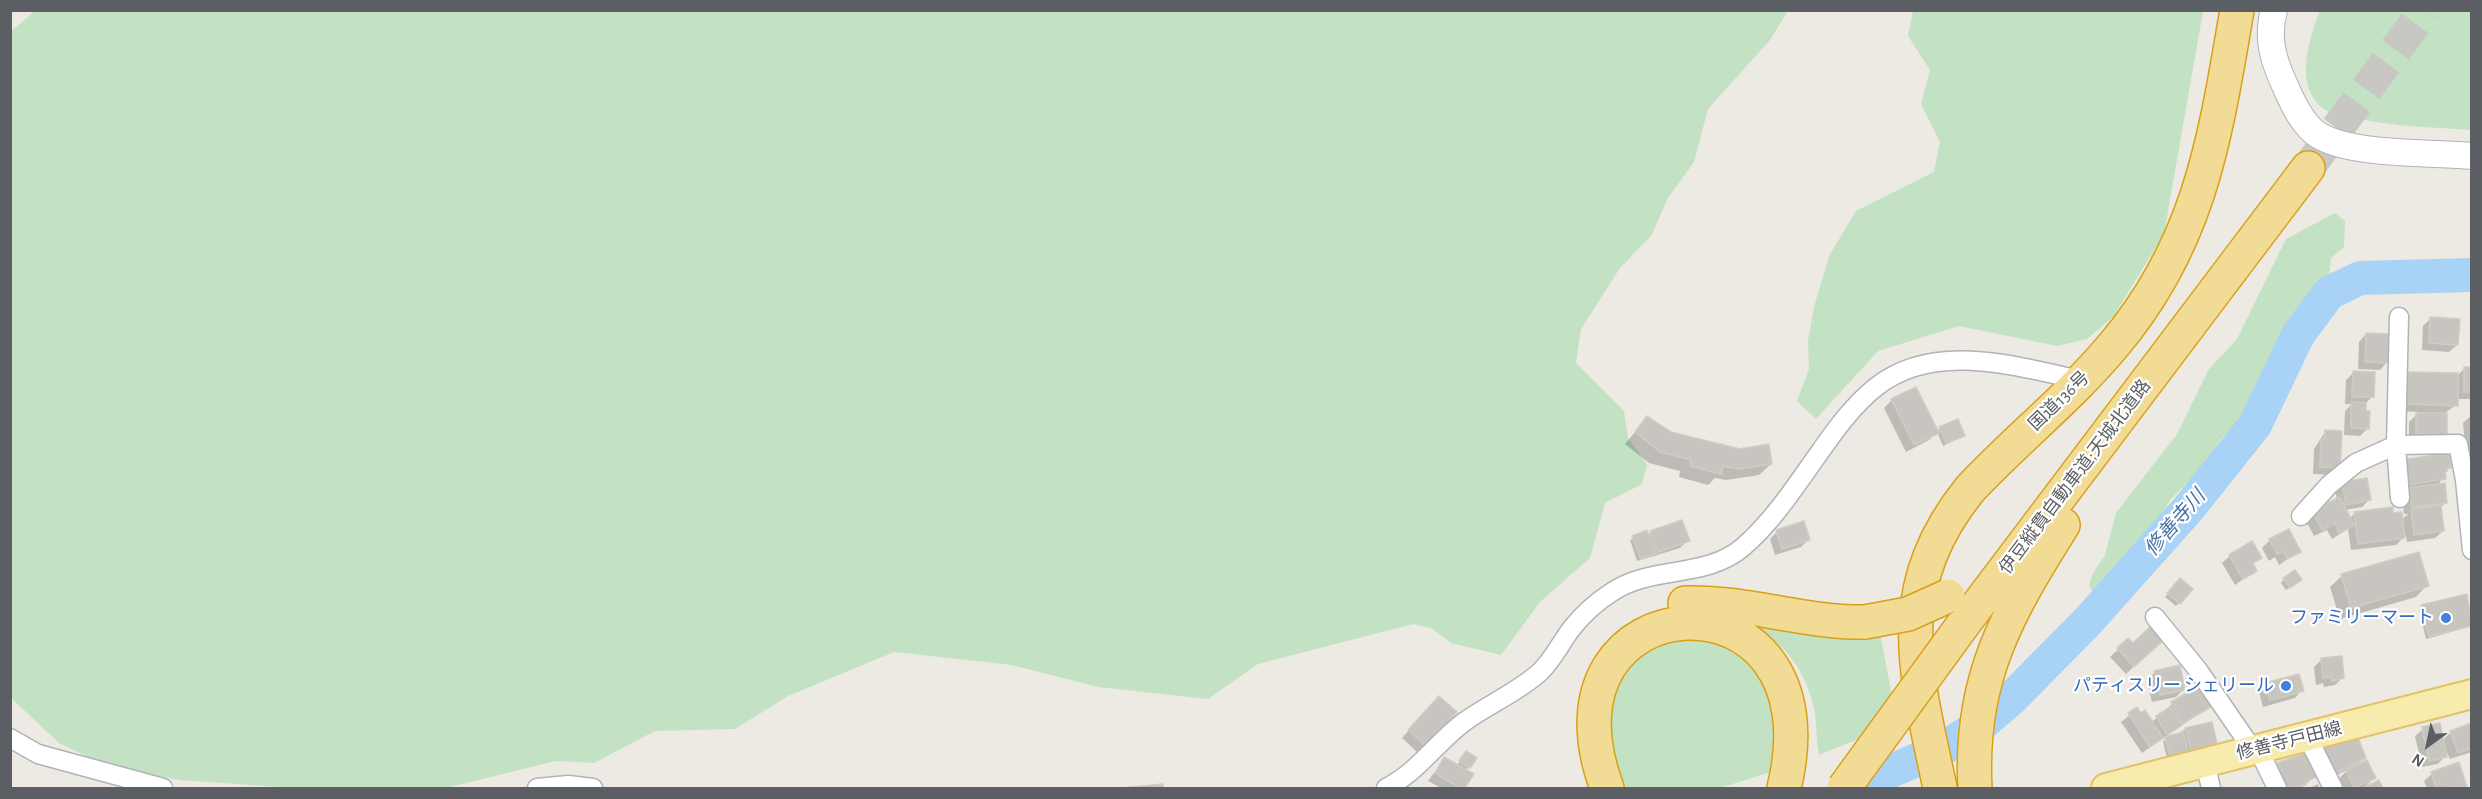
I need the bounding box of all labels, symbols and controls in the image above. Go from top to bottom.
street label: 国道136号 [2024,367,2094,435]
street label: 伊豆縦貫自動車道;天城北道路 [1995,375,2155,579]
water label: 修善寺川 [2140,485,2210,561]
place label: ファミリーマート [2290,607,2434,629]
marker: ファミリーマート [2439,611,2453,625]
place label: パティスリー シェリール [2073,675,2274,697]
marker: パティスリー シェリール [2279,679,2293,693]
north arrow [2398,715,2458,775]
street label: 修善寺戸田線 [2234,717,2344,765]
text: N [2409,750,2427,770]

